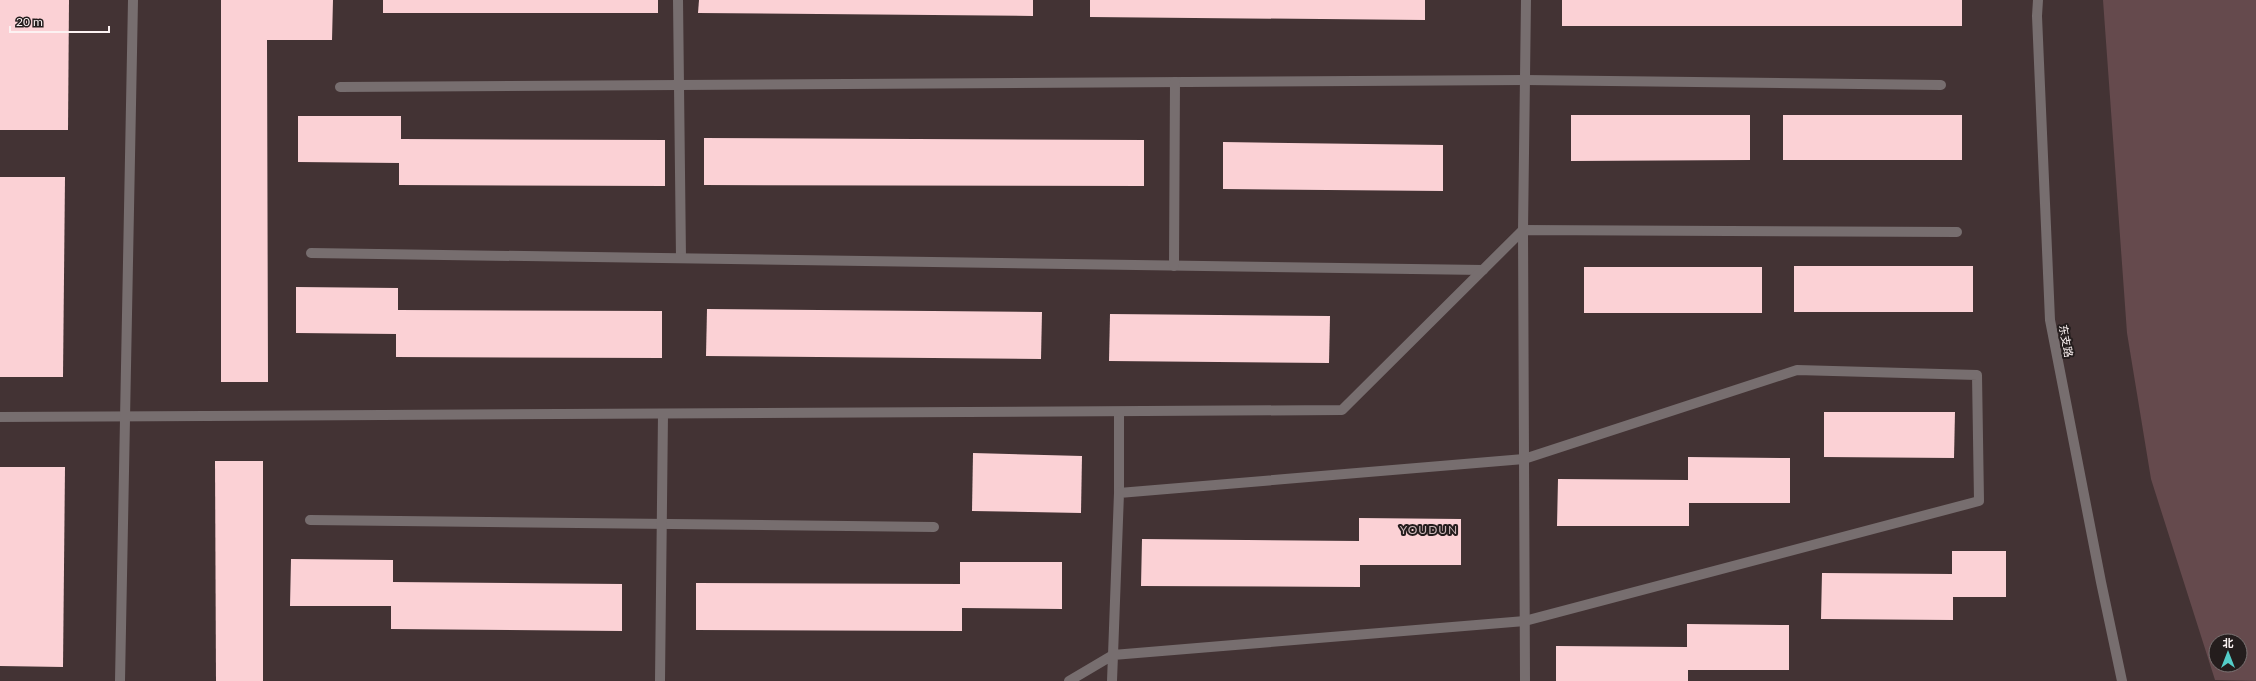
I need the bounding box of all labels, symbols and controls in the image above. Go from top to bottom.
scale bar [10,8,109,34]
text: 20 m [16,14,43,29]
street label: 东支路 [2057,323,2076,358]
district label: YOUDUN [1400,522,1458,537]
north arrow [2208,633,2248,673]
text: 北 [2223,636,2234,649]

